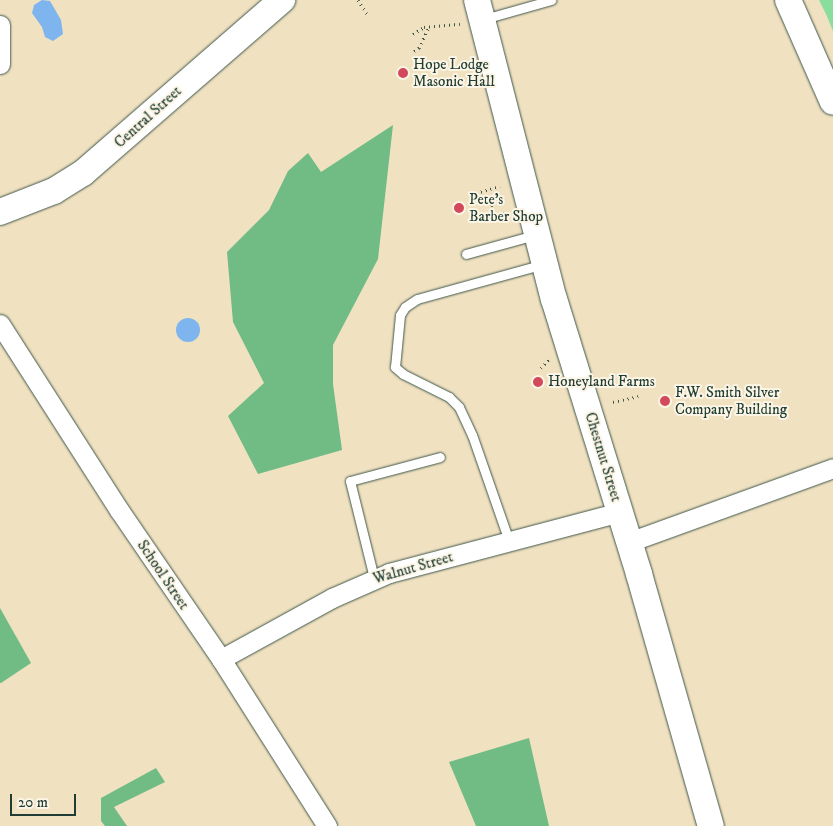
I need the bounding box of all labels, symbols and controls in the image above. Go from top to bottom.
place label: Hope Lodge Masonic Hall [413,55,495,90]
marker: Hope Lodge Masonic Hall [397,67,409,79]
street label: Central Street [111,82,185,152]
place label: Pete's Barber Shop [469,190,543,225]
marker: Pete's Barber Shop [453,202,465,214]
place label: Honeyland Farms [548,373,655,391]
marker: Honeyland Farms [532,376,544,388]
place label: F.W. Smith Silver Company Building [675,383,787,418]
marker: F.W. Smith Silver Company Building [659,395,671,407]
street label: Chestnut Street [581,410,625,504]
street label: School Street [133,537,193,613]
street label: Walnut Street [371,548,455,588]
scale bar [12,784,79,816]
text: 20 m [18,793,48,812]

